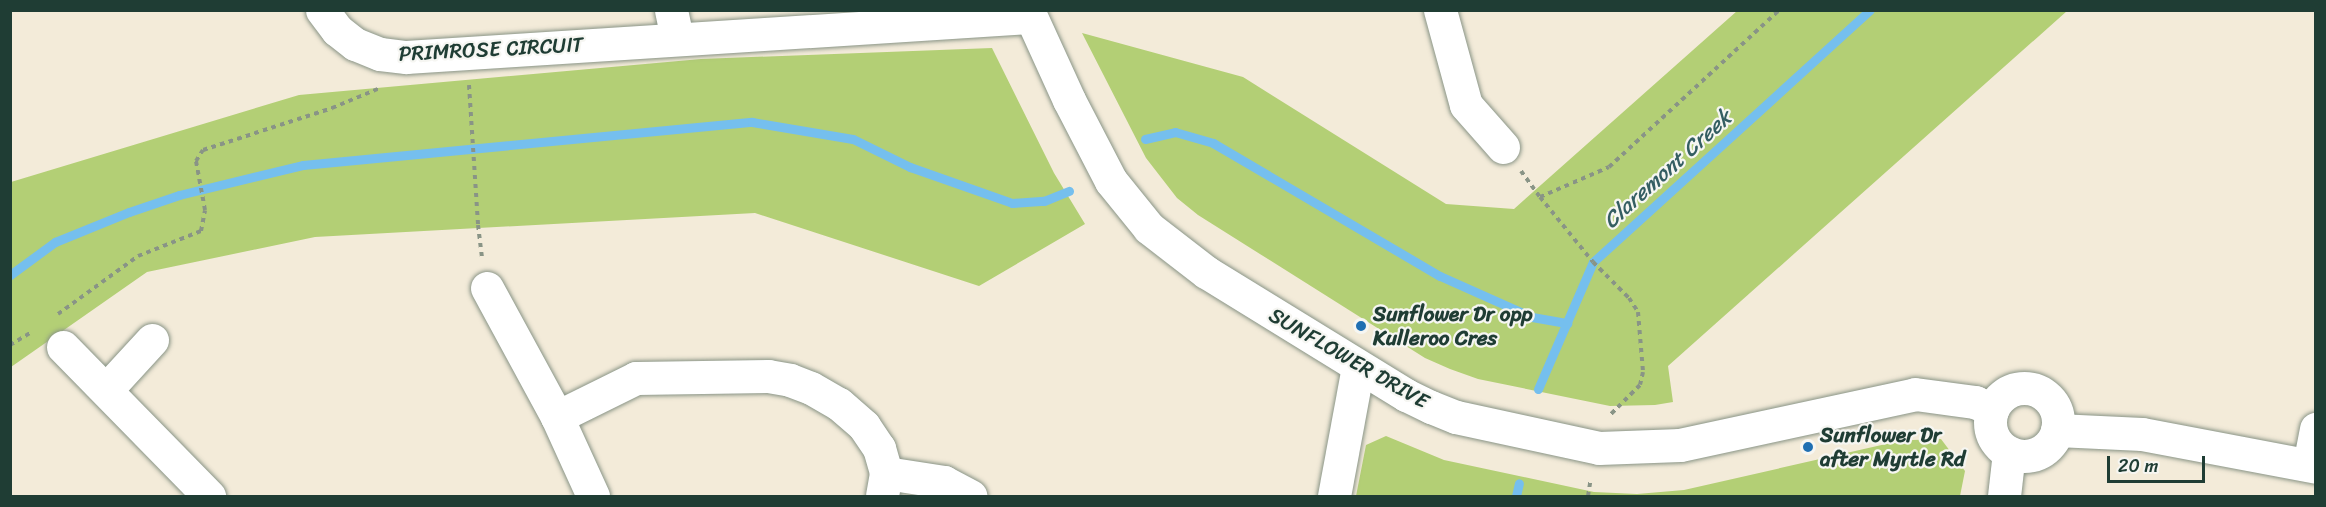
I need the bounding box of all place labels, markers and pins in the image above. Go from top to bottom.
place label: Sunflower Dr opp Kulleroo Cres [1373,301,1533,351]
marker: Sunflower Dr opp Kulleroo Cres [1354,319,1368,333]
place label: Sunflower Dr after Myrtle Rd [1820,422,1964,472]
marker: Sunflower Dr after Myrtle Rd [1801,440,1815,454]

